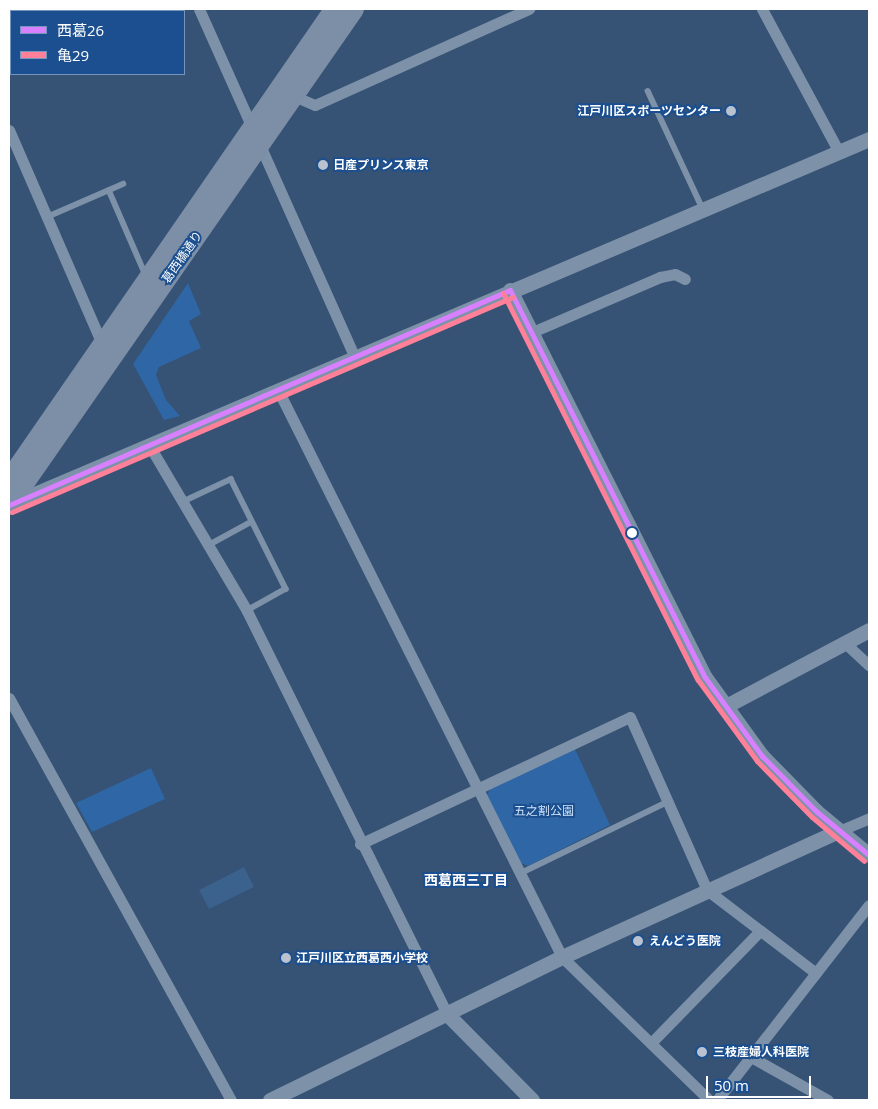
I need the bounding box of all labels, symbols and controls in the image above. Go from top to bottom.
legend [10,10,185,75]
text: 西葛26 [57,20,104,40]
text: 亀29 [57,45,89,65]
place label: 江戸川区スポーツセンター [577,104,721,118]
marker: 江戸川区スポーツセンター [725,105,737,117]
place label: 日産プリンス東京 [333,158,429,172]
marker: 日産プリンス東京 [317,159,329,171]
street label: 葛西橋通り [159,228,205,286]
unlabelled marker [627,528,637,538]
park label: 五之割公園 [514,804,574,818]
district label: 西葛西三丁目 [424,872,508,888]
marker: えんどう医院 [631,934,645,948]
place label: えんどう医院 [649,934,721,948]
place label: 江戸川区立西葛西小学校 [296,951,428,965]
marker: 江戸川区立西葛西小学校 [280,952,292,964]
marker: 三枝産婦人科医院 [695,1045,709,1059]
place label: 三枝産婦人科医院 [713,1045,809,1059]
scale bar [708,1066,813,1098]
text: 50 m [714,1075,749,1095]

